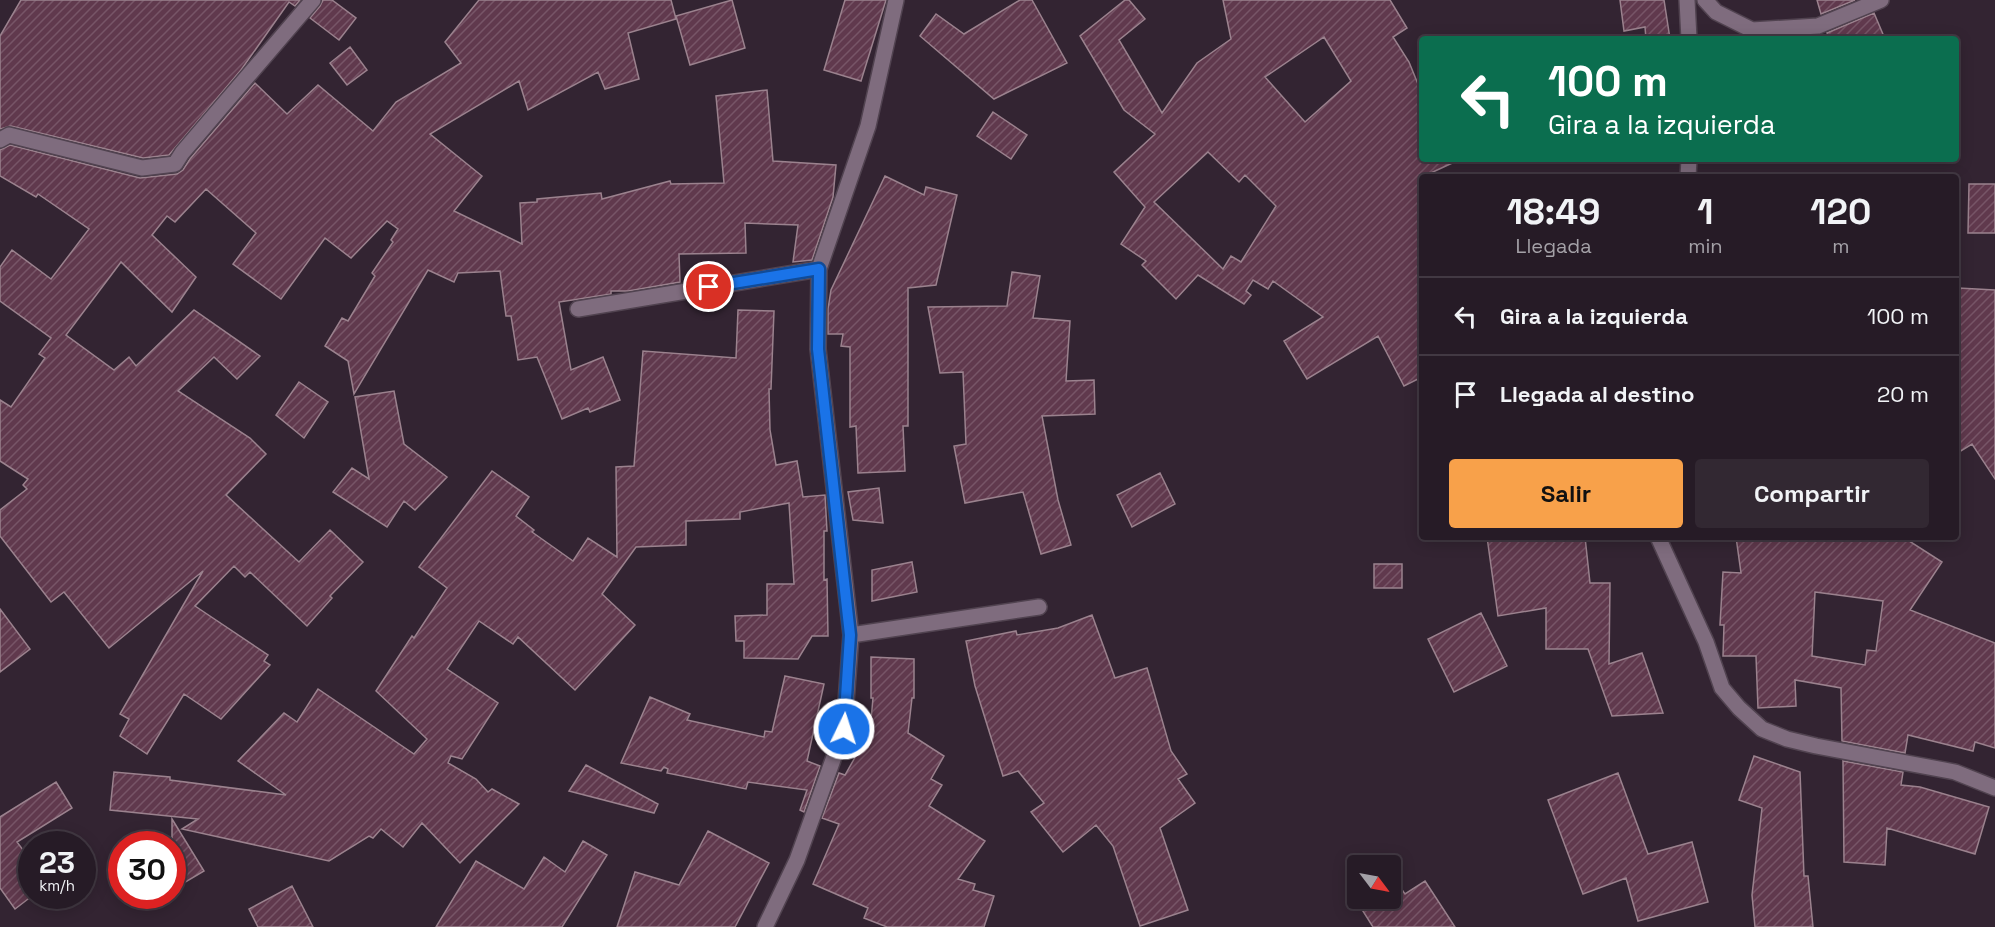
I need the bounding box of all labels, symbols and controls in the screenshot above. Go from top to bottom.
text: 100 m [1548,55,1668,108]
icon: left [1449,60,1527,138]
text: Gira a la izquierda [1548,107,1775,142]
text: 18:49 [1507,189,1600,235]
text: 1 [1697,189,1714,235]
text: 120 [1810,189,1871,235]
text: Llegada [1516,233,1592,259]
text: min [1688,233,1723,259]
text: m [1832,233,1849,259]
pin [683,261,734,312]
icon: arrive [692,270,725,303]
icon: left [1449,300,1482,333]
text: Gira a la izquierda [1500,302,1688,330]
text: 100 m [1867,302,1929,330]
icon: arrive [1449,378,1482,411]
text: Llegada al destino [1500,380,1694,408]
text: 20 m [1877,380,1929,408]
button: Salir [1449,459,1683,528]
button: Compartir [1695,459,1929,528]
position arrow [812,697,876,761]
speed limit sign: 30 [108,831,186,909]
text: 23 [39,843,75,882]
north arrow [1347,855,1401,909]
map controls [1347,855,1401,909]
text: km/h [39,876,75,895]

